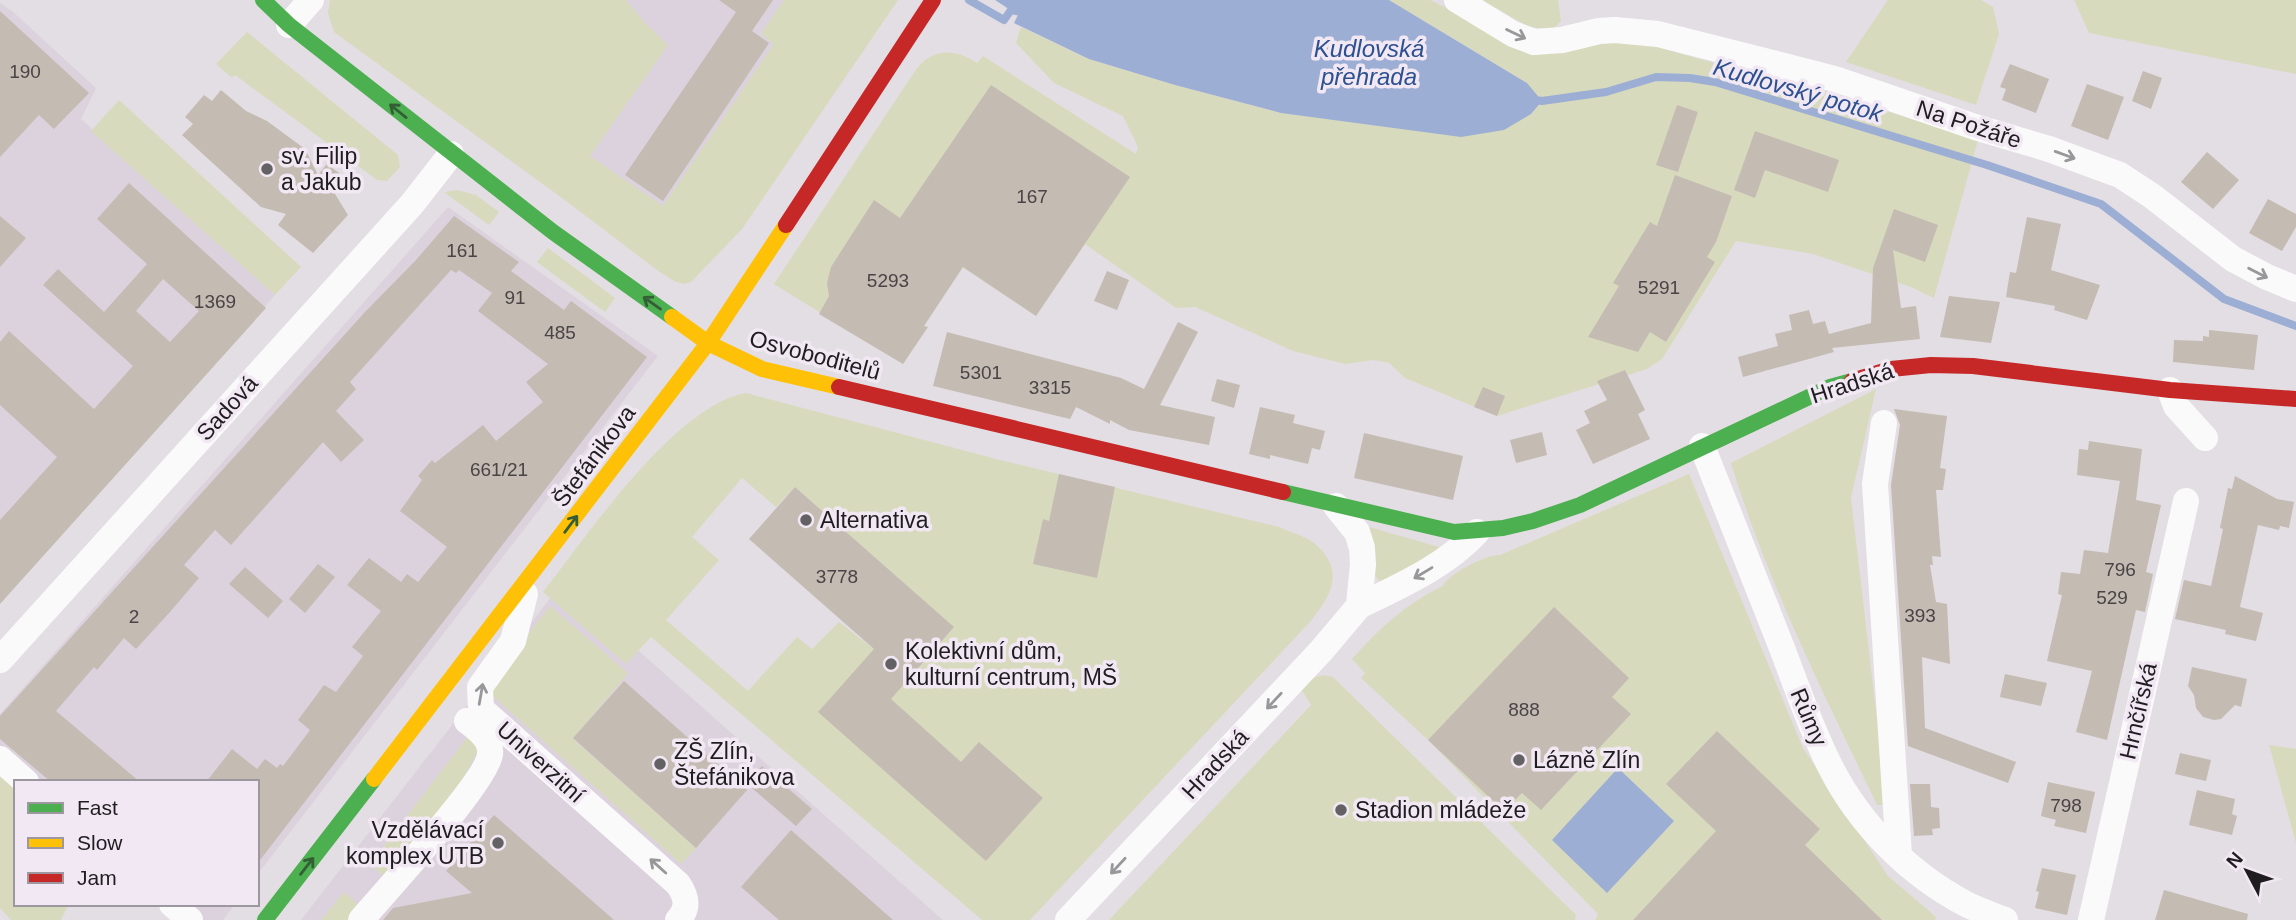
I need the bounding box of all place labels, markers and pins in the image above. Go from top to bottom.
place label: sv. Filip a Jakub [281,143,362,195]
marker: sv. Filip a Jakub [259,161,275,177]
place label: Alternativa [820,507,929,533]
marker: Alternativa [798,512,814,528]
place label: Kolektivní dům, kulturní centrum, MŠ [905,638,1117,690]
marker: Kolektivní dům, kulturní centrum, MŠ [883,656,899,672]
place label: ZŠ Zlín, Štefánikova [674,737,794,790]
place label: Lázně Zlín [1533,747,1640,773]
marker: Lázně Zlín [1511,752,1527,768]
marker: ZŠ Zlín, Štefánikova [652,756,668,772]
place label: Stadion mládeže [1355,797,1526,823]
marker: Stadion mládeže [1333,802,1349,818]
place label: Vzdělávací komplex UTB [346,817,485,869]
marker: Vzdělávací komplex UTB [490,835,506,851]

